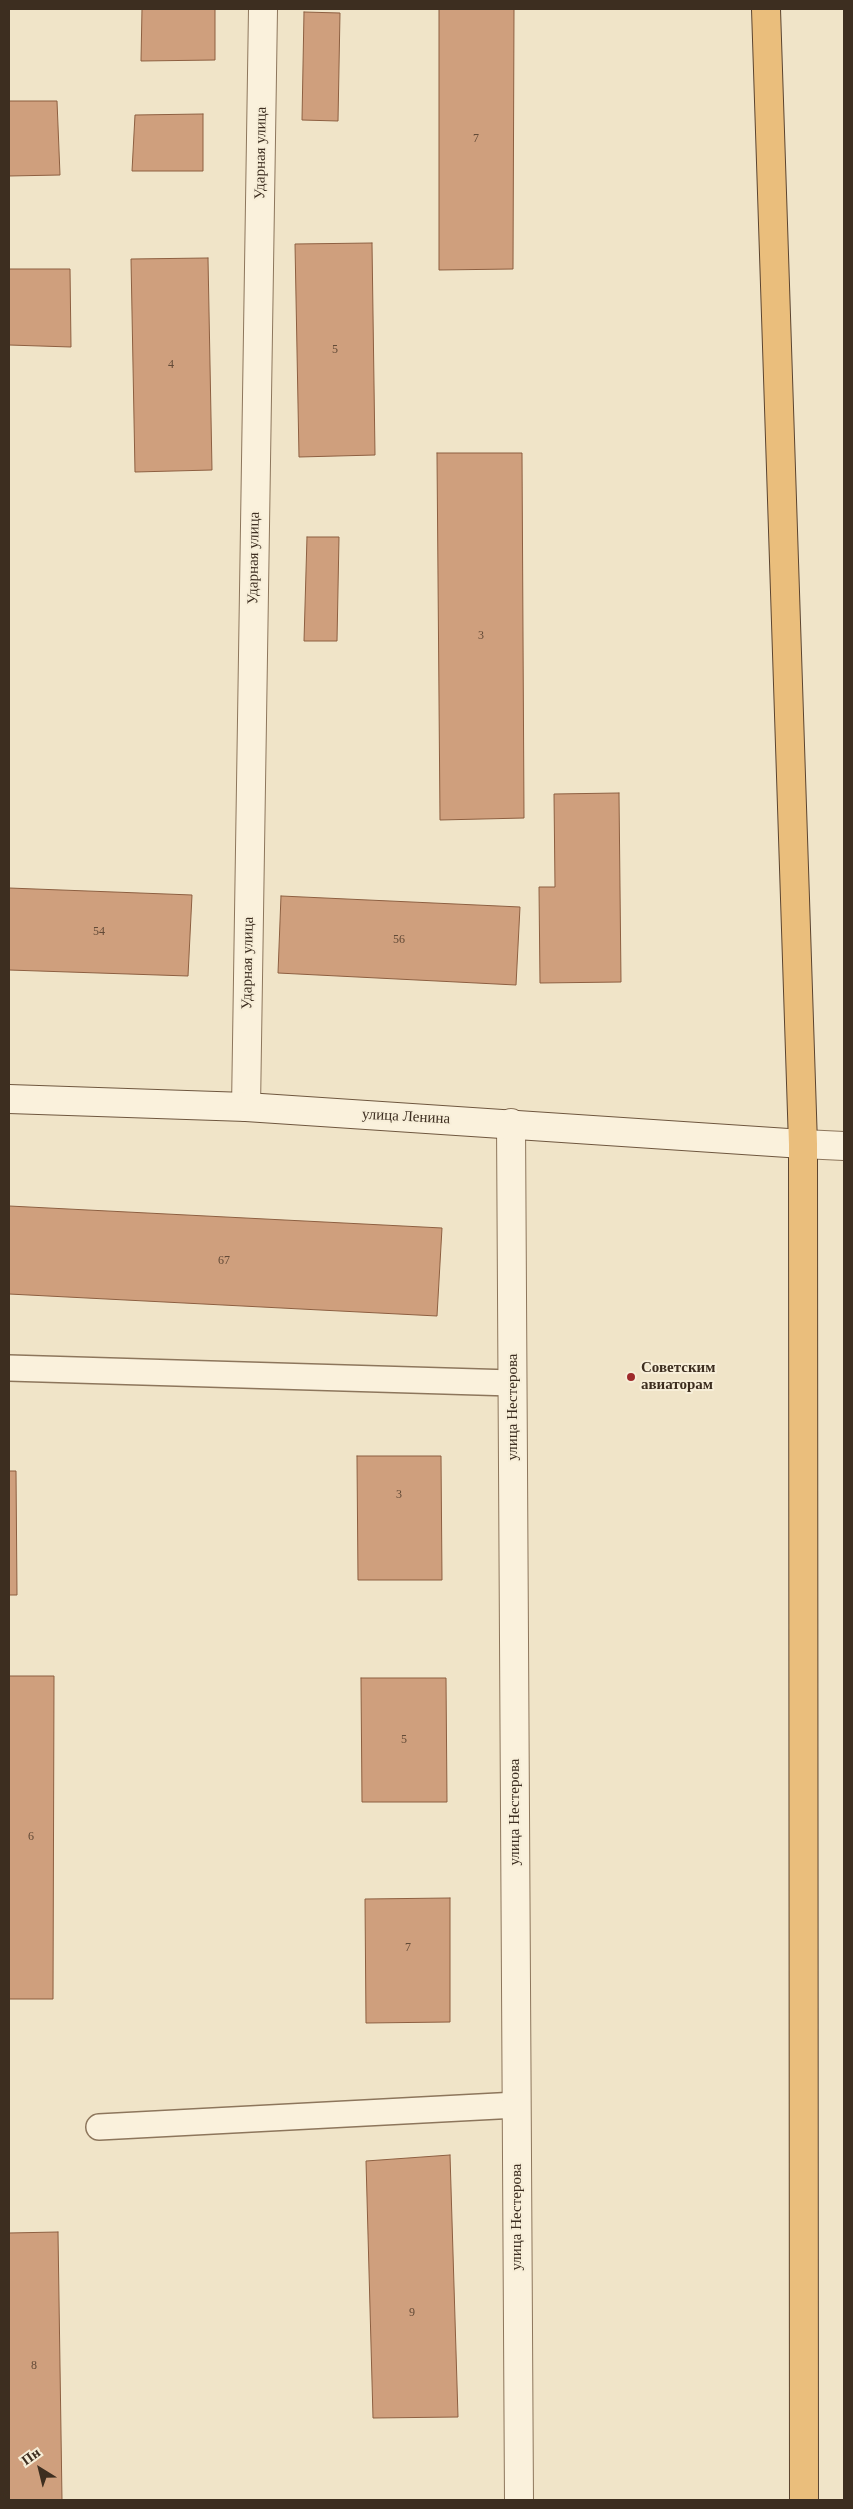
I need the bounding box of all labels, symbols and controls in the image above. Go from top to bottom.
street label: Ударная улица [251,107,271,199]
house number: 7 [473,132,479,146]
house number: 5 [332,343,338,357]
house number: 4 [168,358,174,372]
street label: Ударная улица [244,512,264,604]
house number: 3 [478,629,484,643]
street label: Ударная улица [238,917,258,1009]
house number: 54 [93,925,105,939]
house number: 56 [393,933,405,947]
street label: улица Ленина [361,1106,451,1128]
house number: 67 [218,1254,230,1268]
street label: улица Нестерова [504,1353,522,1461]
place label: Советским авиаторам [641,1359,715,1394]
marker: Советским авиаторам [625,1371,637,1383]
house number: 3 [396,1488,402,1502]
house number: 5 [401,1733,407,1747]
street label: улица Нестерова [506,1758,524,1866]
house number: 6 [28,1830,34,1844]
house number: 7 [405,1941,411,1955]
street label: улица Нестерова [508,2163,526,2271]
house number: 9 [409,2306,415,2320]
house number: 8 [31,2359,37,2373]
north arrow [15,2444,65,2494]
text: Пн [19,2445,43,2468]

